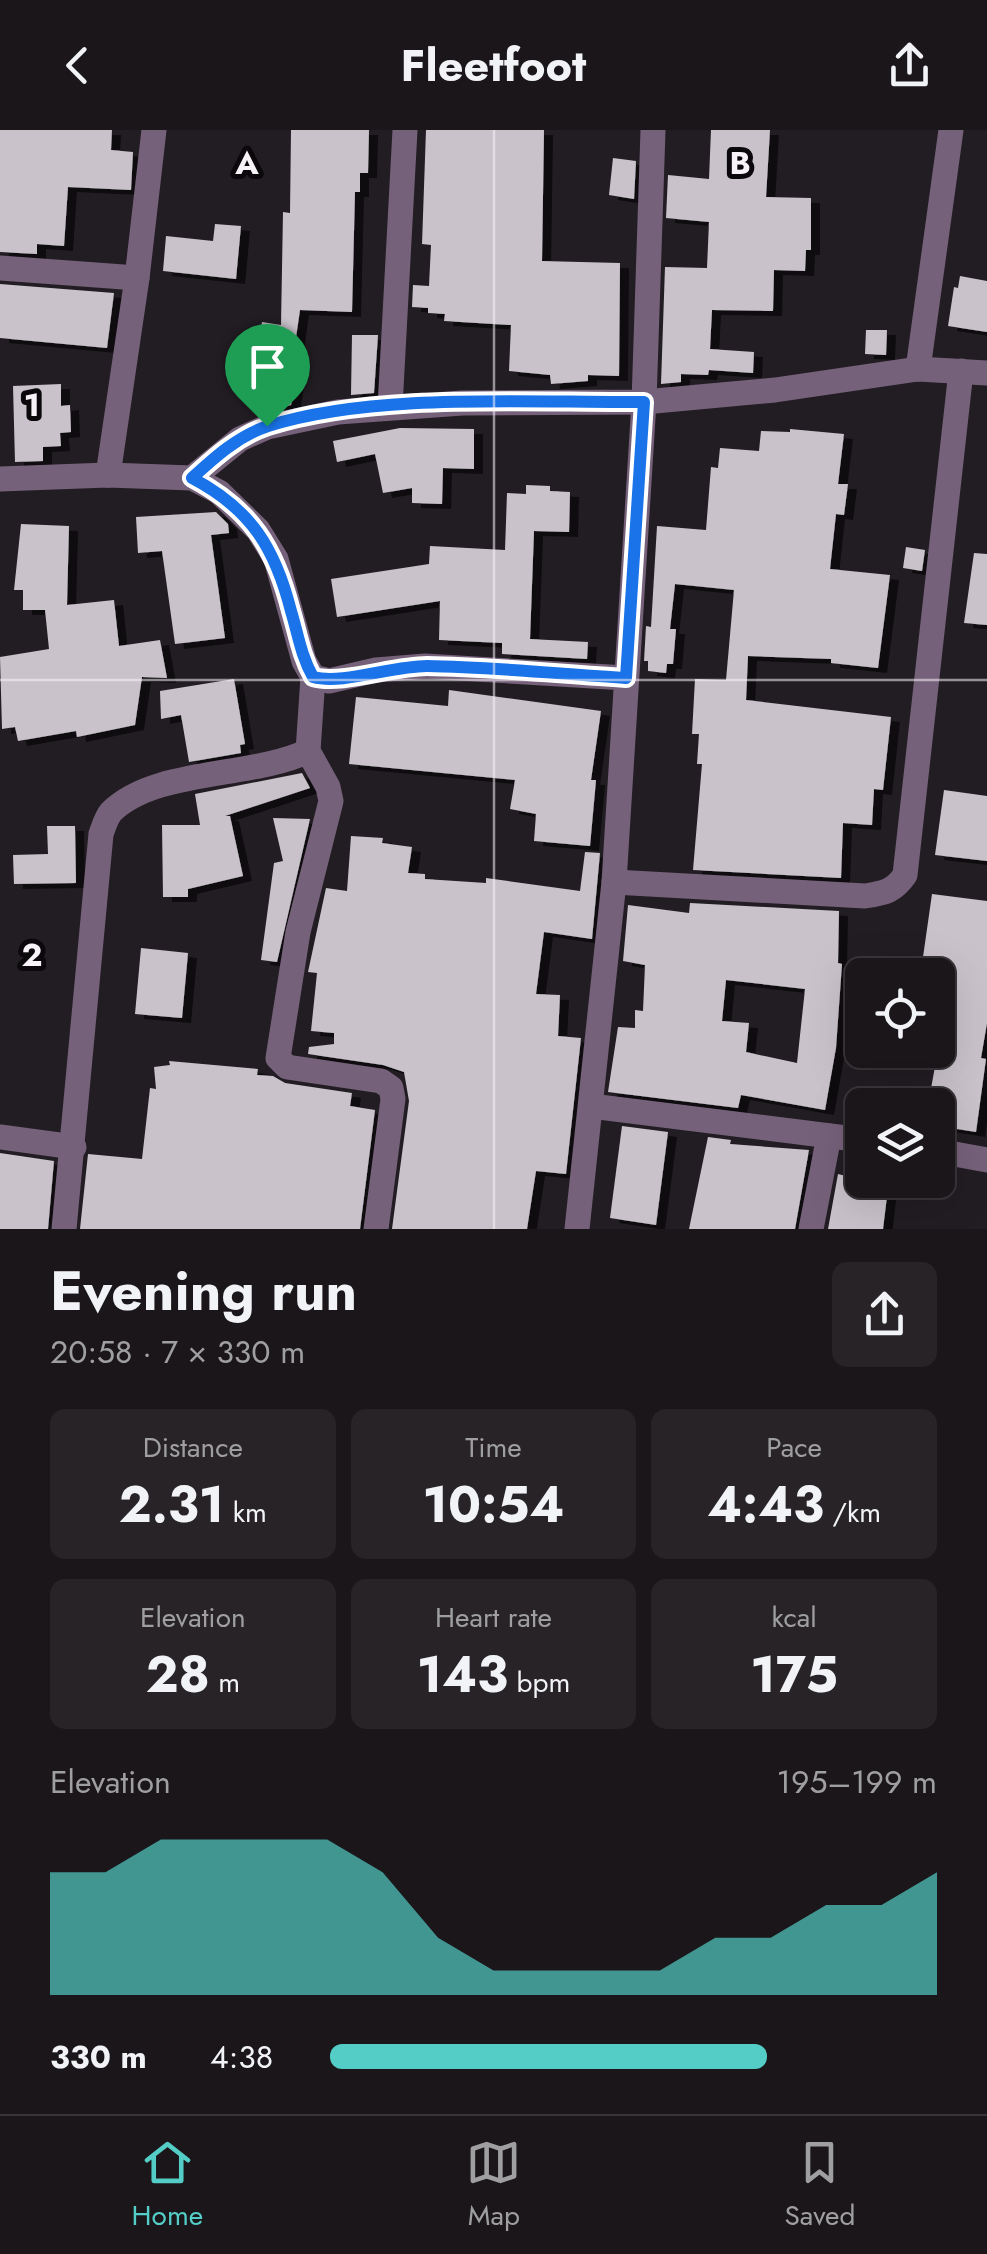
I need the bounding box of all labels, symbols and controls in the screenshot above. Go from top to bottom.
text: Fleetfoot [401,33,586,98]
icon: back [50,38,105,93]
icon: share [882,38,937,93]
text: A [234,140,259,186]
text: B [729,140,751,186]
pin [225,324,310,427]
icon: arrive [240,339,295,394]
text: 1 [24,382,40,428]
text: 2 [22,932,43,978]
map controls [845,958,955,1198]
button: locate [845,958,955,1068]
button: layers [845,1088,955,1198]
text: Evening run [50,1251,357,1331]
button: share [832,1262,937,1367]
text: 20:58 · 7 × 330 m [50,1329,305,1375]
text: Distance [143,1427,243,1468]
text: Time [465,1427,522,1468]
text: Pace [766,1427,822,1468]
text: 2.31 [119,1468,224,1541]
text: 10:54 [423,1468,564,1541]
text: 4:43 [707,1468,824,1541]
text: km [224,1492,267,1533]
text: /km [824,1492,881,1533]
text: Elevation [140,1597,246,1638]
text: Heart rate [435,1597,552,1638]
text: kcal [772,1597,817,1638]
text: 28 [146,1638,210,1711]
text: 143 [417,1638,508,1711]
text: 175 [750,1638,838,1711]
text: m [210,1662,240,1703]
text: bpm [508,1662,570,1703]
text: Elevation [50,1759,171,1805]
text: 195–199 m [777,1759,937,1805]
text: 330 m [50,2034,147,2080]
text: 4:38 [210,2034,273,2080]
tab: Home [132,2135,203,2236]
tab: Map [466,2135,521,2236]
tab: Saved [784,2135,855,2236]

